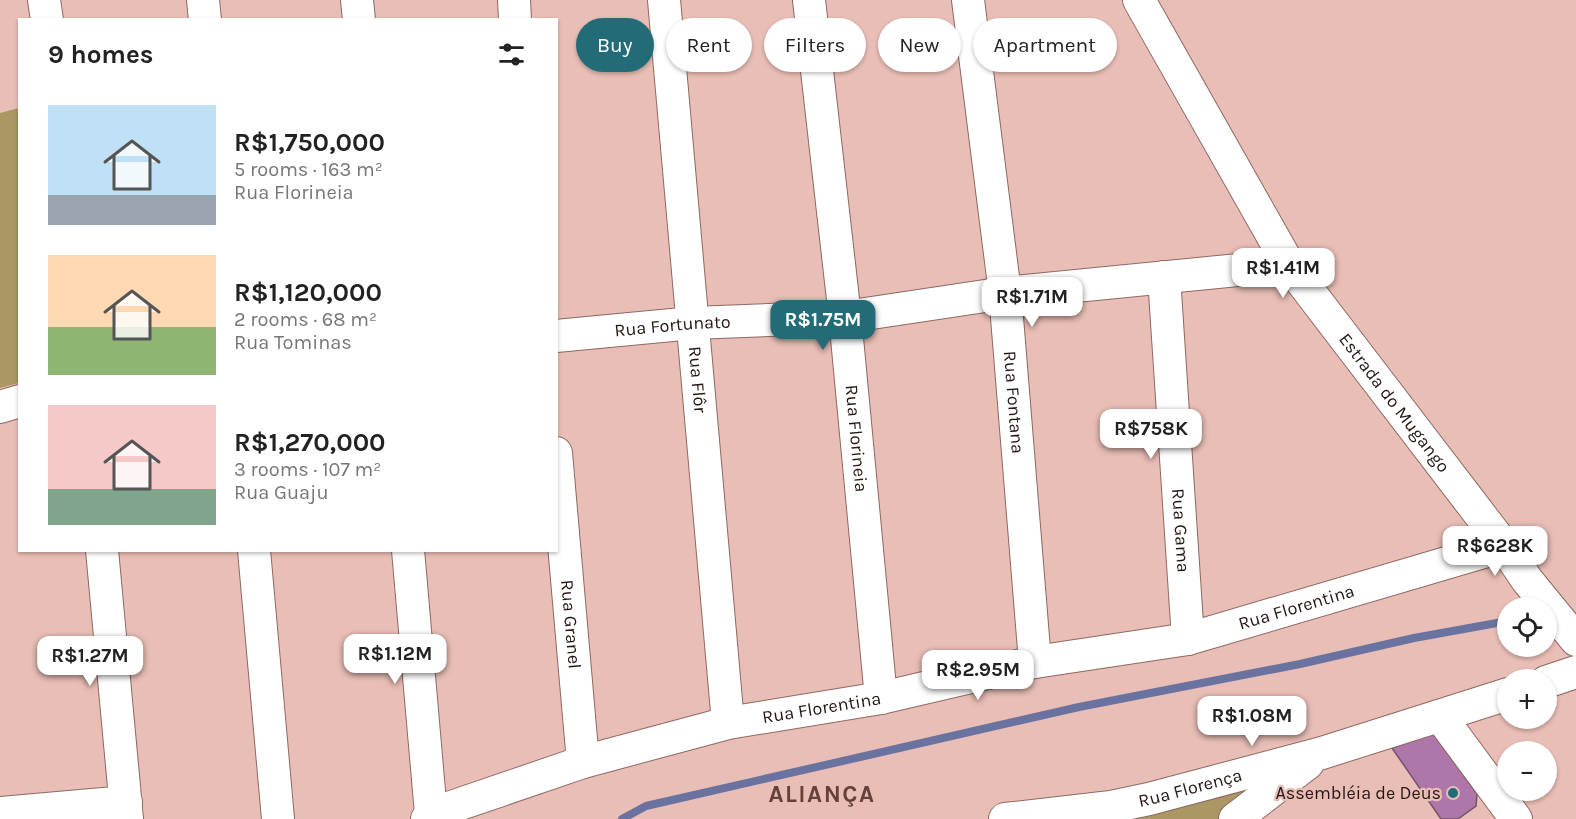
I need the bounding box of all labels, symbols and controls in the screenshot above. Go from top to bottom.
chip: Buy [576,18,654,72]
chip: Rent [666,18,752,72]
chip: Filters [764,18,866,72]
chip: New [878,18,961,72]
chip: Apartment [973,18,1117,72]
icon: filters [495,38,528,71]
text: 9 homes [48,39,154,70]
text: R$1,750,000 [234,127,385,158]
icon: home [96,129,168,201]
text: 5 rooms · 163 m² [234,158,383,181]
text: Rua Florineia [234,181,354,204]
pin: R$1.41M [1228,248,1338,299]
text: R$1.41M [1246,256,1320,279]
text: R$1,120,000 [234,277,382,308]
pin: R$1.71M [977,277,1087,328]
icon: home [96,279,168,351]
text: R$1.71M [996,285,1068,308]
pin: R$1.75M [768,300,878,351]
text: 2 rooms · 68 m² [234,308,377,331]
text: R$1.75M [784,308,862,331]
street label: Rua Fortunato [613,311,731,341]
street label: Estrada do Mugango [1334,329,1455,477]
text: Rua Tominas [234,331,352,354]
street label: Rua Flôr [684,345,712,414]
street label: Rua Fontana [999,350,1029,455]
street label: Rua Florineia [840,384,872,493]
pin: R$758K [1102,409,1200,460]
text: R$758K [1114,417,1188,440]
text: R$1,270,000 [234,427,386,458]
icon: home [96,429,168,501]
text: 3 rooms · 107 m² [234,458,381,481]
text: Rua Guaju [234,481,329,504]
street label: Rua Gama [1167,488,1195,573]
pin: R$628K [1446,526,1544,577]
text: R$628K [1457,534,1533,557]
street label: Rua Granel [556,579,586,670]
street label: Rua Florentina [1236,580,1357,635]
map controls [1497,597,1557,801]
button: locate [1497,597,1557,657]
pin: R$1.12M [340,634,450,685]
pin: R$1.27M [35,636,145,687]
text: R$1.12M [358,642,432,665]
text: R$1.27M [51,644,129,667]
pin: R$2.95M [923,650,1033,701]
text: R$2.95M [936,658,1020,681]
button: + [1497,669,1557,729]
street label: Rua Florentina [761,687,883,728]
pin: R$1.08M [1197,696,1307,747]
text: R$1.08M [1211,704,1293,727]
button: − [1497,741,1557,801]
street label: Rua Florença [1136,764,1244,812]
district label: ALIANÇA [768,780,876,808]
place label: Assembléia de Deus [1275,782,1441,804]
marker: Assembléia de Deus [1446,786,1460,800]

